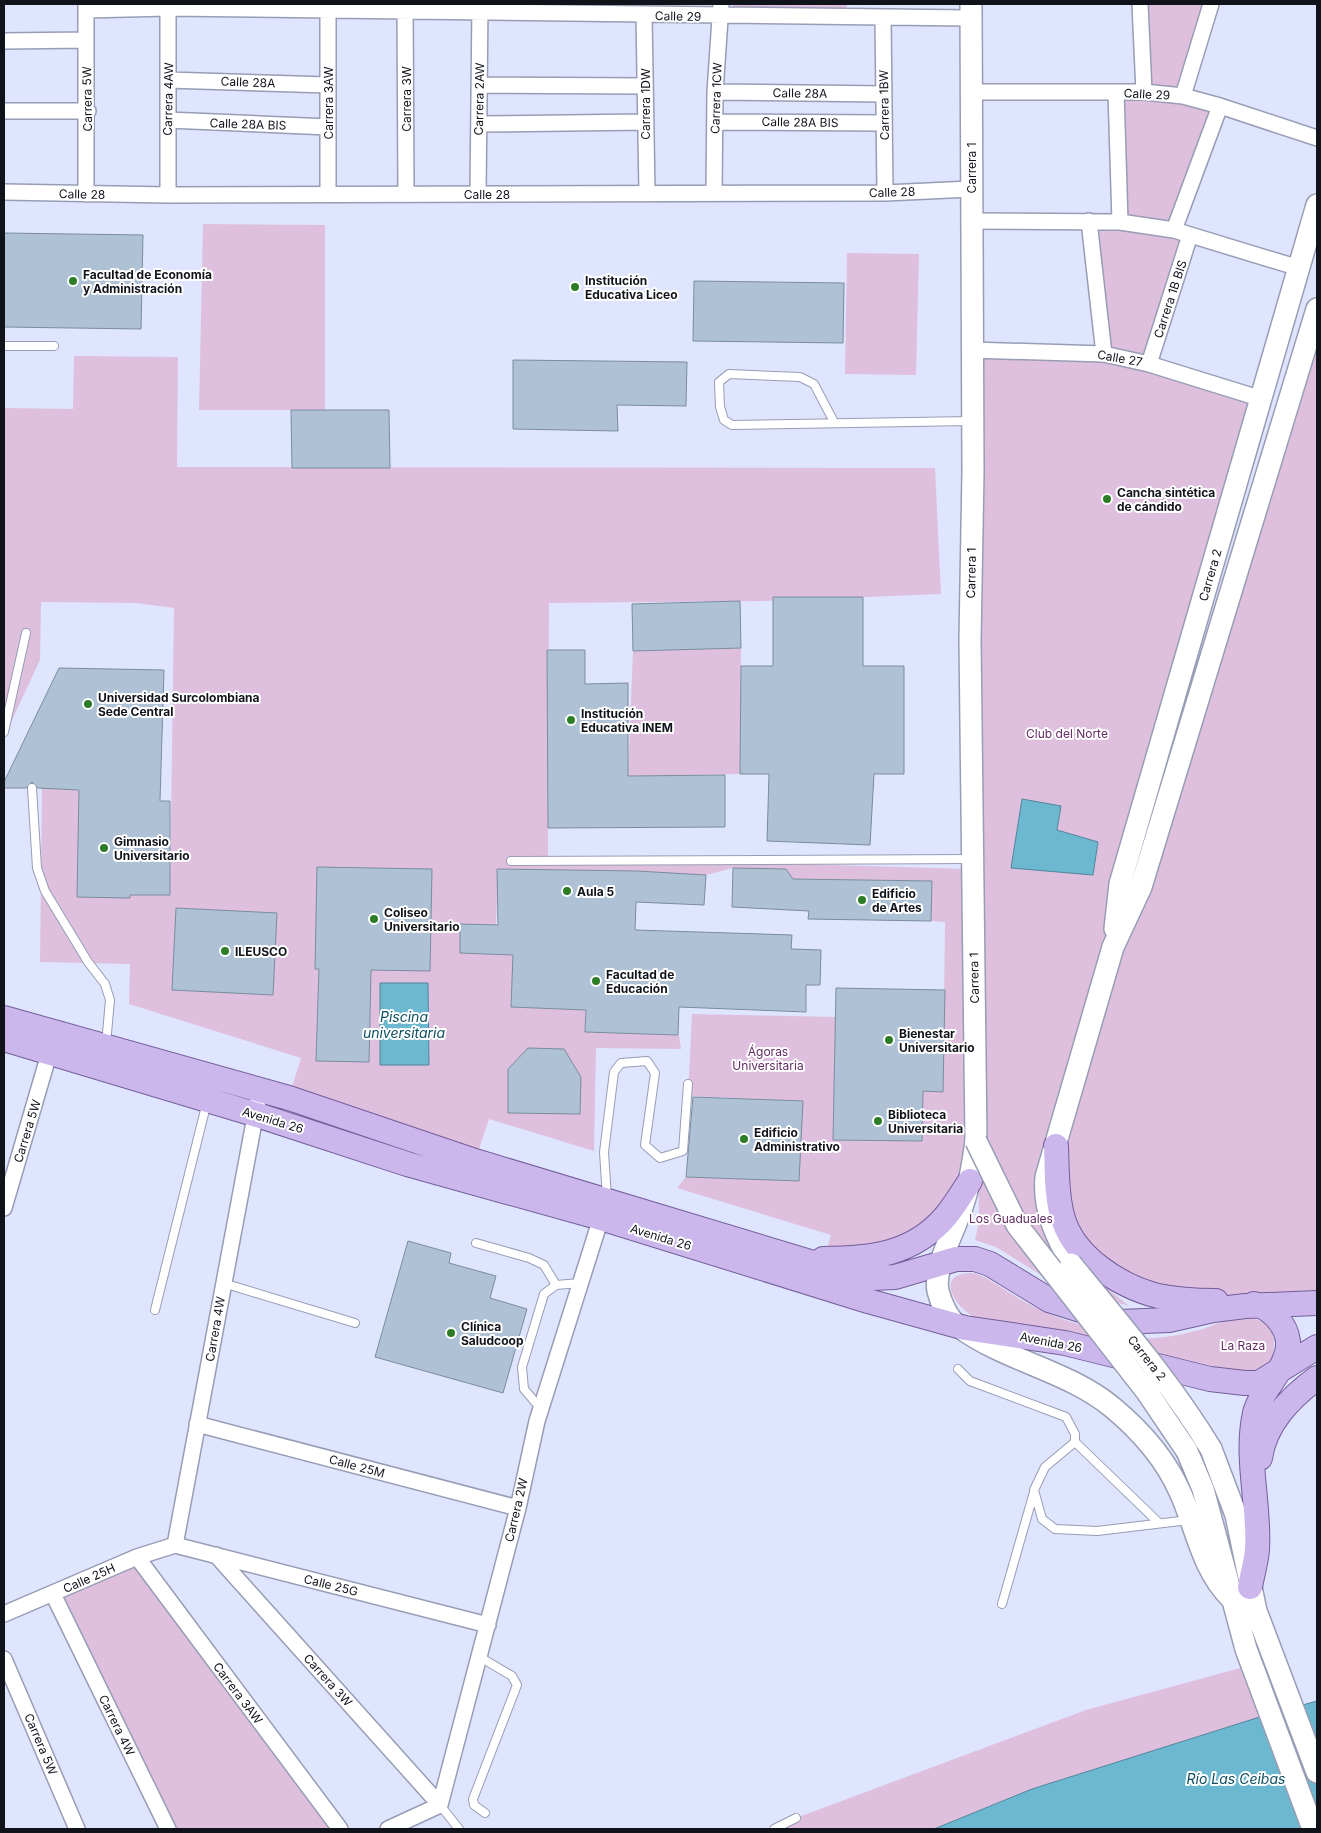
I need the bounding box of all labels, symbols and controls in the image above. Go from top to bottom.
street label: Calle 29 [655,8,701,24]
street label: Carrera 4AW [160,62,176,136]
street label: Carrera 2AW [471,62,487,136]
street label: Carrera 1CW [707,62,725,134]
street label: Carrera 5W [79,66,95,132]
street label: Carrera 3AW [321,66,336,140]
street label: Carrera 3W [399,66,414,132]
street label: Carrera 1DW [638,68,653,140]
street label: Carrera 1BW [876,69,892,140]
street label: Calle 28A [220,74,276,90]
street label: Calle 28A [773,85,827,101]
street label: Calle 29 [1123,85,1171,103]
street label: Calle 28A BIS [761,114,839,130]
street label: Calle 28A BIS [209,115,287,133]
street label: Carrera 1 [964,142,979,194]
street label: Calle 28 [869,184,915,200]
street label: Calle 28 [59,186,105,202]
street label: Calle 28 [464,187,510,202]
street label: Carrera 1B BIS [1150,258,1190,340]
place label: Facultad de Economía y Administración [83,267,212,296]
place label: Institución Educativa Liceo [585,273,678,302]
marker: Facultad de Economía y Administración [67,275,79,287]
marker: Institución Educativa Liceo [569,281,581,293]
street label: Calle 27 [1096,347,1144,369]
place label: Cancha sintética de cándido [1117,485,1215,514]
marker: Cancha sintética de cándido [1101,493,1113,505]
street label: Carrera 1 [963,547,979,599]
street label: Carrera 2 [1195,547,1225,603]
place label: Universidad Surcolombiana Sede Central [98,690,260,719]
marker: Universidad Surcolombiana Sede Central [82,698,94,710]
place label: Institución Educativa INEM [581,706,673,735]
marker: Institución Educativa INEM [565,714,577,726]
park label: Club del Norte [1026,726,1108,741]
place label: Gimnasio Universitario [114,834,190,863]
marker: Gimnasio Universitario [98,842,110,854]
place label: Aula 5 [577,884,614,899]
marker: Aula 5 [561,885,573,897]
place label: Edificio de Artes [872,886,922,915]
marker: Edificio de Artes [856,894,868,906]
place label: Coliseo Universitario [384,905,460,934]
marker: Coliseo Universitario [368,913,380,925]
place label: ILEUSCO [235,944,287,959]
marker: ILEUSCO [219,945,231,957]
street label: Carrera 1 [966,952,982,1004]
place label: Facultad de Educación [606,967,674,996]
marker: Facultad de Educación [590,975,602,987]
water label: Piscina universitaria [363,1008,446,1041]
place label: Bienestar Universitario [899,1026,975,1055]
marker: Bienestar Universitario [883,1034,895,1046]
park label: Ágoras Universitaria [732,1044,804,1073]
street label: Carrera 5W [10,1097,44,1164]
street label: Avenida 26 [241,1104,305,1136]
place label: Biblioteca Universitaria [888,1107,963,1136]
marker: Biblioteca Universitaria [872,1115,884,1127]
place label: Edificio Administrativo [754,1125,840,1154]
marker: Edificio Administrativo [738,1133,750,1145]
park label: Los Guaduales [969,1211,1053,1226]
street label: Avenida 26 [629,1221,693,1253]
street label: Carrera 4W [202,1295,228,1363]
place label: Clínica Saludcoop [461,1319,524,1348]
marker: Clínica Saludcoop [445,1327,457,1339]
street label: Avenida 26 [1019,1329,1083,1355]
street label: Carrera 2 [1125,1332,1169,1384]
park label: La Raza [1221,1338,1265,1353]
street label: Calle 25M [327,1451,387,1481]
street label: Carrera 2W [501,1476,531,1543]
street label: Calle 25H [61,1560,117,1596]
street label: Calle 25G [302,1571,360,1599]
street label: Carrera 3W [301,1651,356,1709]
street label: Carrera 3AW [210,1659,266,1727]
street label: Carrera 4W [96,1692,138,1758]
street label: Carrera 5W [21,1711,61,1777]
water label: Río Las Ceibas [1187,1770,1285,1787]

